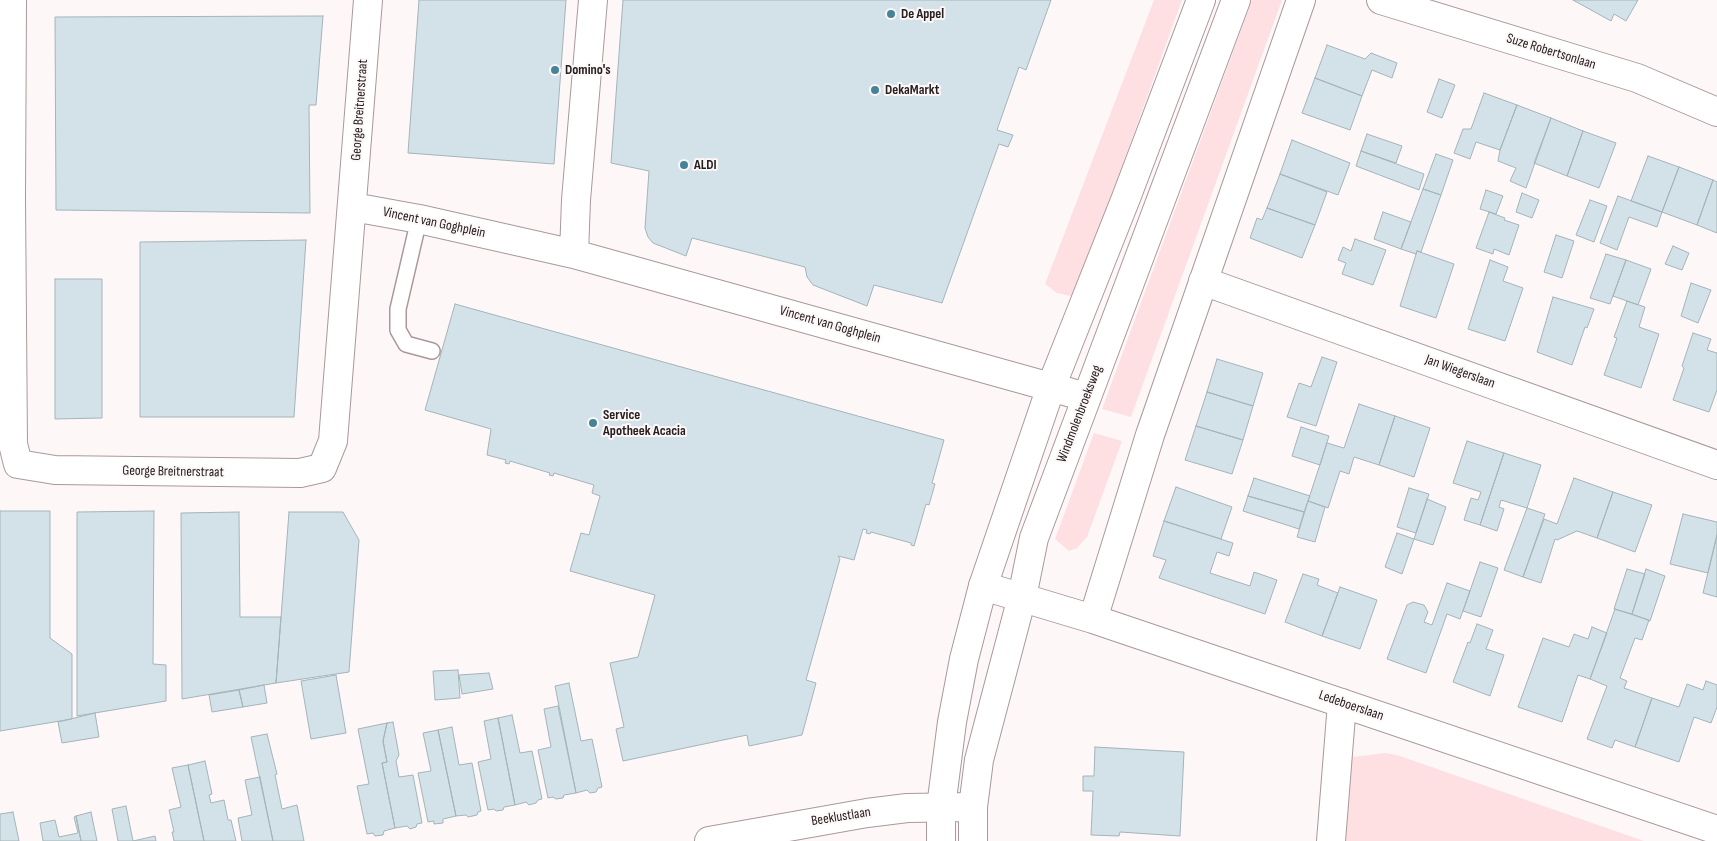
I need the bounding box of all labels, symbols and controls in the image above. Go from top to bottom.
place label: De Appel [901,6,944,22]
marker: De Appel [885,8,897,20]
street label: Suze Robertsonlaan [1504,30,1598,74]
street label: George Breitnerstraat [348,59,372,161]
place label: Domino's [565,62,611,78]
marker: Domino's [549,64,561,76]
place label: DekaMarkt [885,82,939,98]
marker: DekaMarkt [869,84,881,96]
place label: ALDI [694,157,717,173]
marker: ALDI [678,159,690,171]
street label: Vincent van Goghplein [381,204,487,242]
street label: Vincent van Goghplein [777,303,883,347]
street label: Jan Wiegerslaan [1423,352,1497,392]
street label: Windmolenbroeksweg [1054,363,1106,465]
place label: Service Apotheek Acacia [603,407,686,440]
marker: Service Apotheek Acacia [587,417,599,429]
street label: George Breitnerstraat [122,463,224,481]
street label: Ledeboerslaan [1316,687,1386,725]
street label: Beeklustlaan [810,804,872,830]

